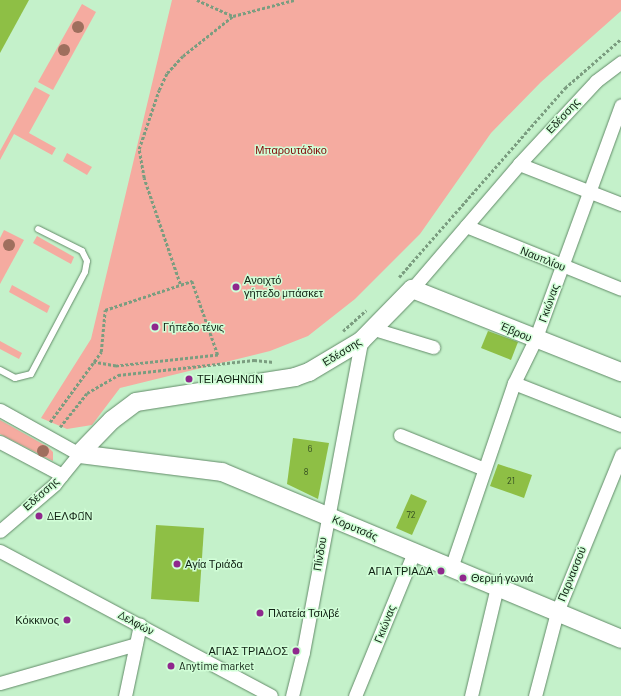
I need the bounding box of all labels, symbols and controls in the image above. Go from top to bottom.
street label: Εδέσσης [543,96,583,136]
park label: Μπαρουτάδικο [255,143,327,157]
street label: Ναυπλίου [519,244,567,274]
place label: Ανοιχτό γήπεδο μπάσκετ [244,274,323,300]
marker: Ανοιχτό γήπεδο μπάσκετ [231,282,241,292]
street label: Γκιώνας [536,282,562,324]
street label: Έβρου [498,319,534,345]
place label: Γήπεδο τένις [163,320,224,334]
marker: Γήπεδο τένις [150,322,160,332]
street label: Εδέσσης [320,335,364,369]
place label: ΤΕΙ ΑΘΗΝΏΝ [197,372,263,386]
marker: ΤΕΙ ΑΘΗΝΏΝ [184,374,194,384]
house number: 6 [308,444,312,454]
house number: 8 [304,467,308,477]
street label: Εδέσσης [20,475,62,513]
house number: 21 [507,476,515,486]
place label: ΔΕΛΦΏΝ [47,509,92,523]
house number: 72 [406,510,416,520]
marker: ΔΕΛΦΏΝ [34,511,44,521]
street label: Κορυτσάς [330,513,380,543]
street label: Πίνδου [311,536,329,572]
street label: Παρνασσού [555,545,589,603]
place label: Αγία Τριάδα [185,557,243,571]
marker: Αγία Τριάδα [172,559,182,569]
place label: ΑΓΙΑ ΤΡΙΑΔΑ [368,564,433,578]
marker: ΑΓΙΑ ΤΡΙΑΔΑ [436,566,446,576]
place label: Θερμή γωνιά [471,571,533,585]
marker: Θερμή γωνιά [458,573,468,583]
street label: Γκιώνας [371,603,399,645]
place label: Πλατεία Τσιλβέ [268,606,339,620]
street label: Δελφών [116,608,156,638]
marker: Πλατεία Τσιλβέ [255,608,265,618]
place label: Κόκκινος [15,613,59,627]
marker: Κόκκινος [62,615,72,625]
place label: ΑΓΙΑΣ ΤΡΙΑΔΟΣ [208,644,288,658]
marker: ΑΓΙΑΣ ΤΡΙΑΔΟΣ [291,646,301,656]
place label: Anytime market [179,659,254,673]
marker: Anytime market [166,661,176,671]

